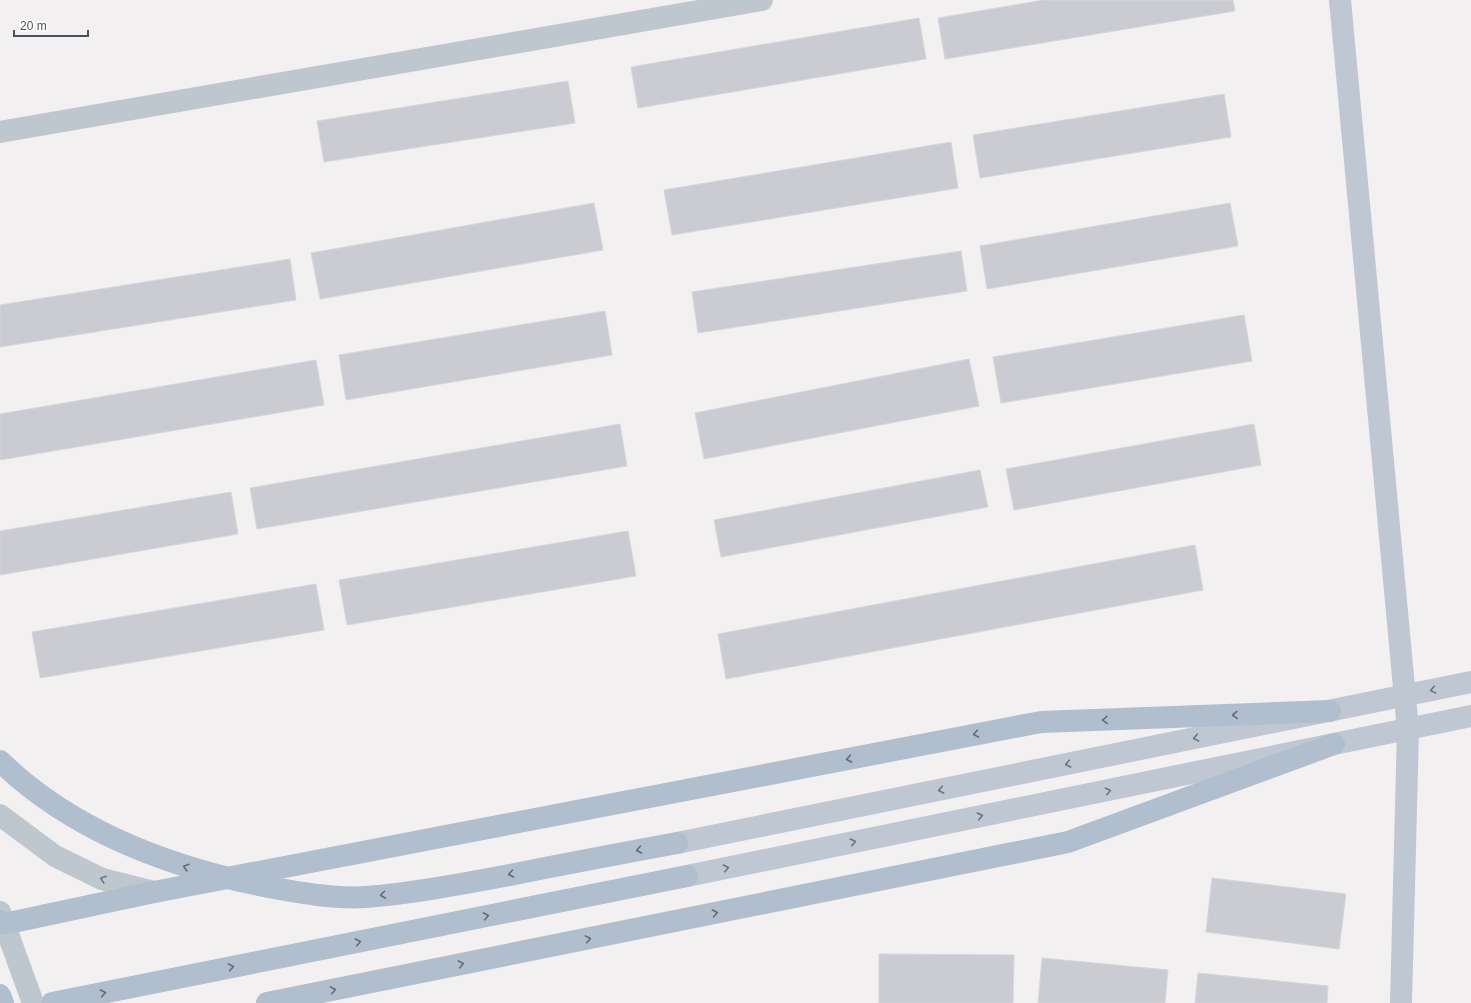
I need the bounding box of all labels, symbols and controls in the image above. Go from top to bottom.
scale bar [14,12,88,38]
text: 20 m [20,19,47,33]
one-way arrow [1430,685,1436,693]
one-way arrow [1232,710,1238,719]
one-way arrow [1102,715,1108,724]
one-way arrow [973,730,980,738]
one-way arrow [1193,733,1199,742]
one-way arrow [846,754,852,763]
one-way arrow [1065,759,1071,767]
one-way arrow [938,785,944,793]
one-way arrow [1105,787,1111,795]
one-way arrow [977,813,984,821]
one-way arrow [850,839,856,847]
one-way arrow [636,845,642,854]
one-way arrow [183,863,190,872]
one-way arrow [723,865,729,873]
one-way arrow [508,870,515,878]
one-way arrow [100,875,107,884]
one-way arrow [380,890,386,899]
one-way arrow [712,909,719,918]
one-way arrow [483,913,489,921]
one-way arrow [585,935,591,943]
one-way arrow [355,938,362,946]
one-way arrow [457,960,464,969]
one-way arrow [228,964,234,972]
one-way arrow [330,986,336,994]
one-way arrow [100,989,107,997]

